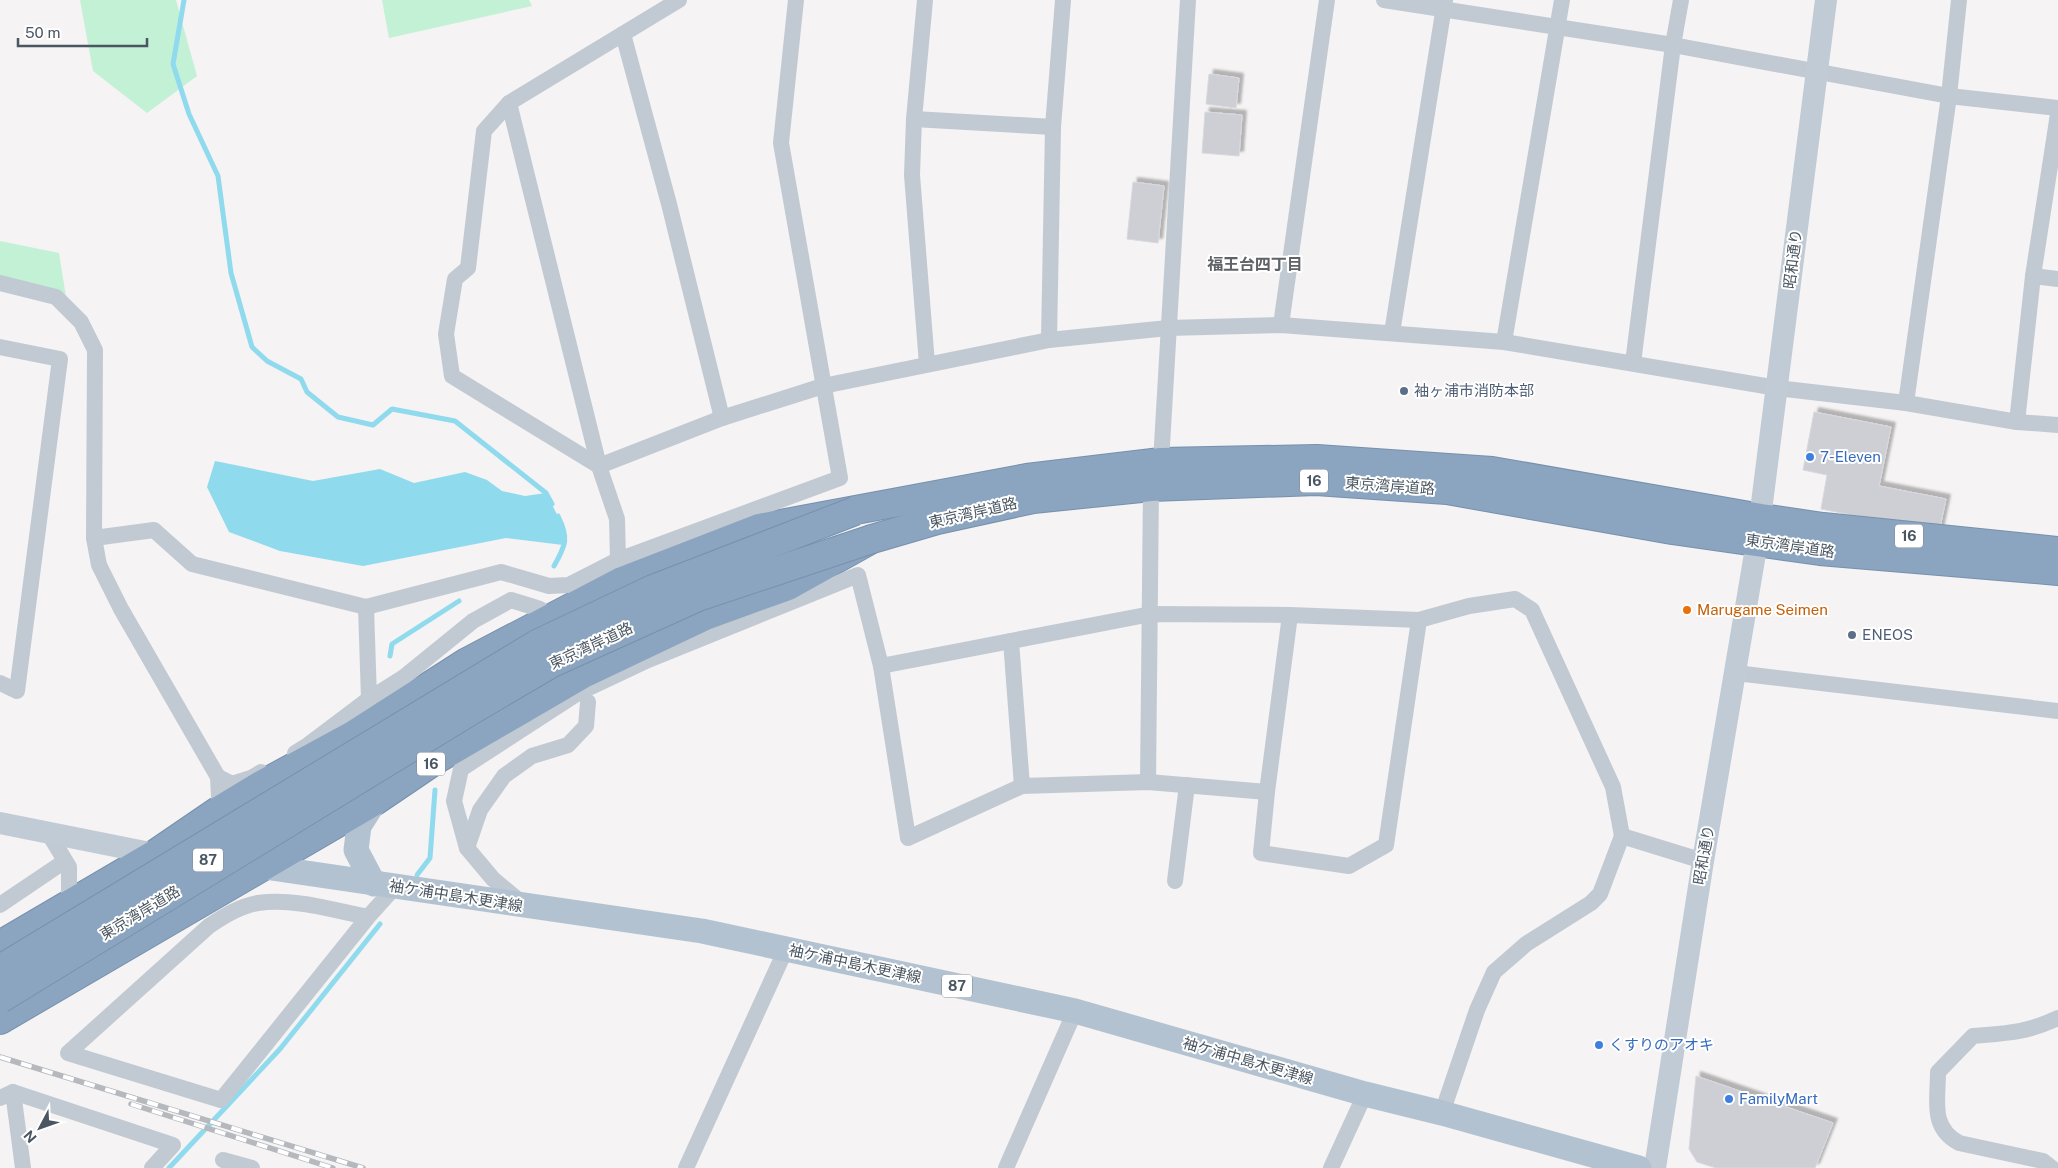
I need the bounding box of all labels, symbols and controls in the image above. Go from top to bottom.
scale bar [18,15,146,47]
text: 50 m [25,24,60,41]
street label: 昭和通り [1780,228,1805,290]
district label: 福王台四丁目 [1207,255,1303,274]
place label: 袖ヶ浦市消防本部 [1414,382,1534,399]
marker: 袖ヶ浦市消防本部 [1398,385,1410,397]
place label: 7-Eleven [1820,448,1881,465]
marker: 7-Eleven [1804,451,1816,463]
road number: 16 [1300,470,1328,492]
street label: 東京湾岸道路 [1345,474,1436,497]
street label: 東京湾岸道路 [927,494,1019,531]
road number: 16 [1895,524,1923,548]
street label: 東京湾岸道路 [1744,531,1836,560]
place label: Marugame Seimen [1697,601,1828,618]
marker: Marugame Seimen [1681,604,1693,616]
street label: 東京湾岸道路 [546,619,635,672]
place label: ENEOS [1862,626,1913,643]
marker: ENEOS [1846,629,1858,641]
road number: 16 [417,752,445,776]
street label: 昭和通り [1690,824,1717,886]
road number: 87 [193,848,223,872]
street label: 袖ケ浦中島木更津線 [388,877,524,914]
street label: 東京湾岸道路 [97,882,183,943]
street label: 袖ケ浦中島木更津線 [787,941,923,986]
road number: 87 [942,974,972,998]
street label: 袖ケ浦中島木更津線 [1181,1034,1315,1087]
place label: くすりのアオキ [1609,1036,1714,1053]
marker: くすりのアオキ [1593,1039,1605,1051]
place label: FamilyMart [1739,1090,1818,1107]
marker: FamilyMart [1723,1093,1735,1105]
north arrow [15,1103,65,1153]
text: N [21,1127,40,1146]

